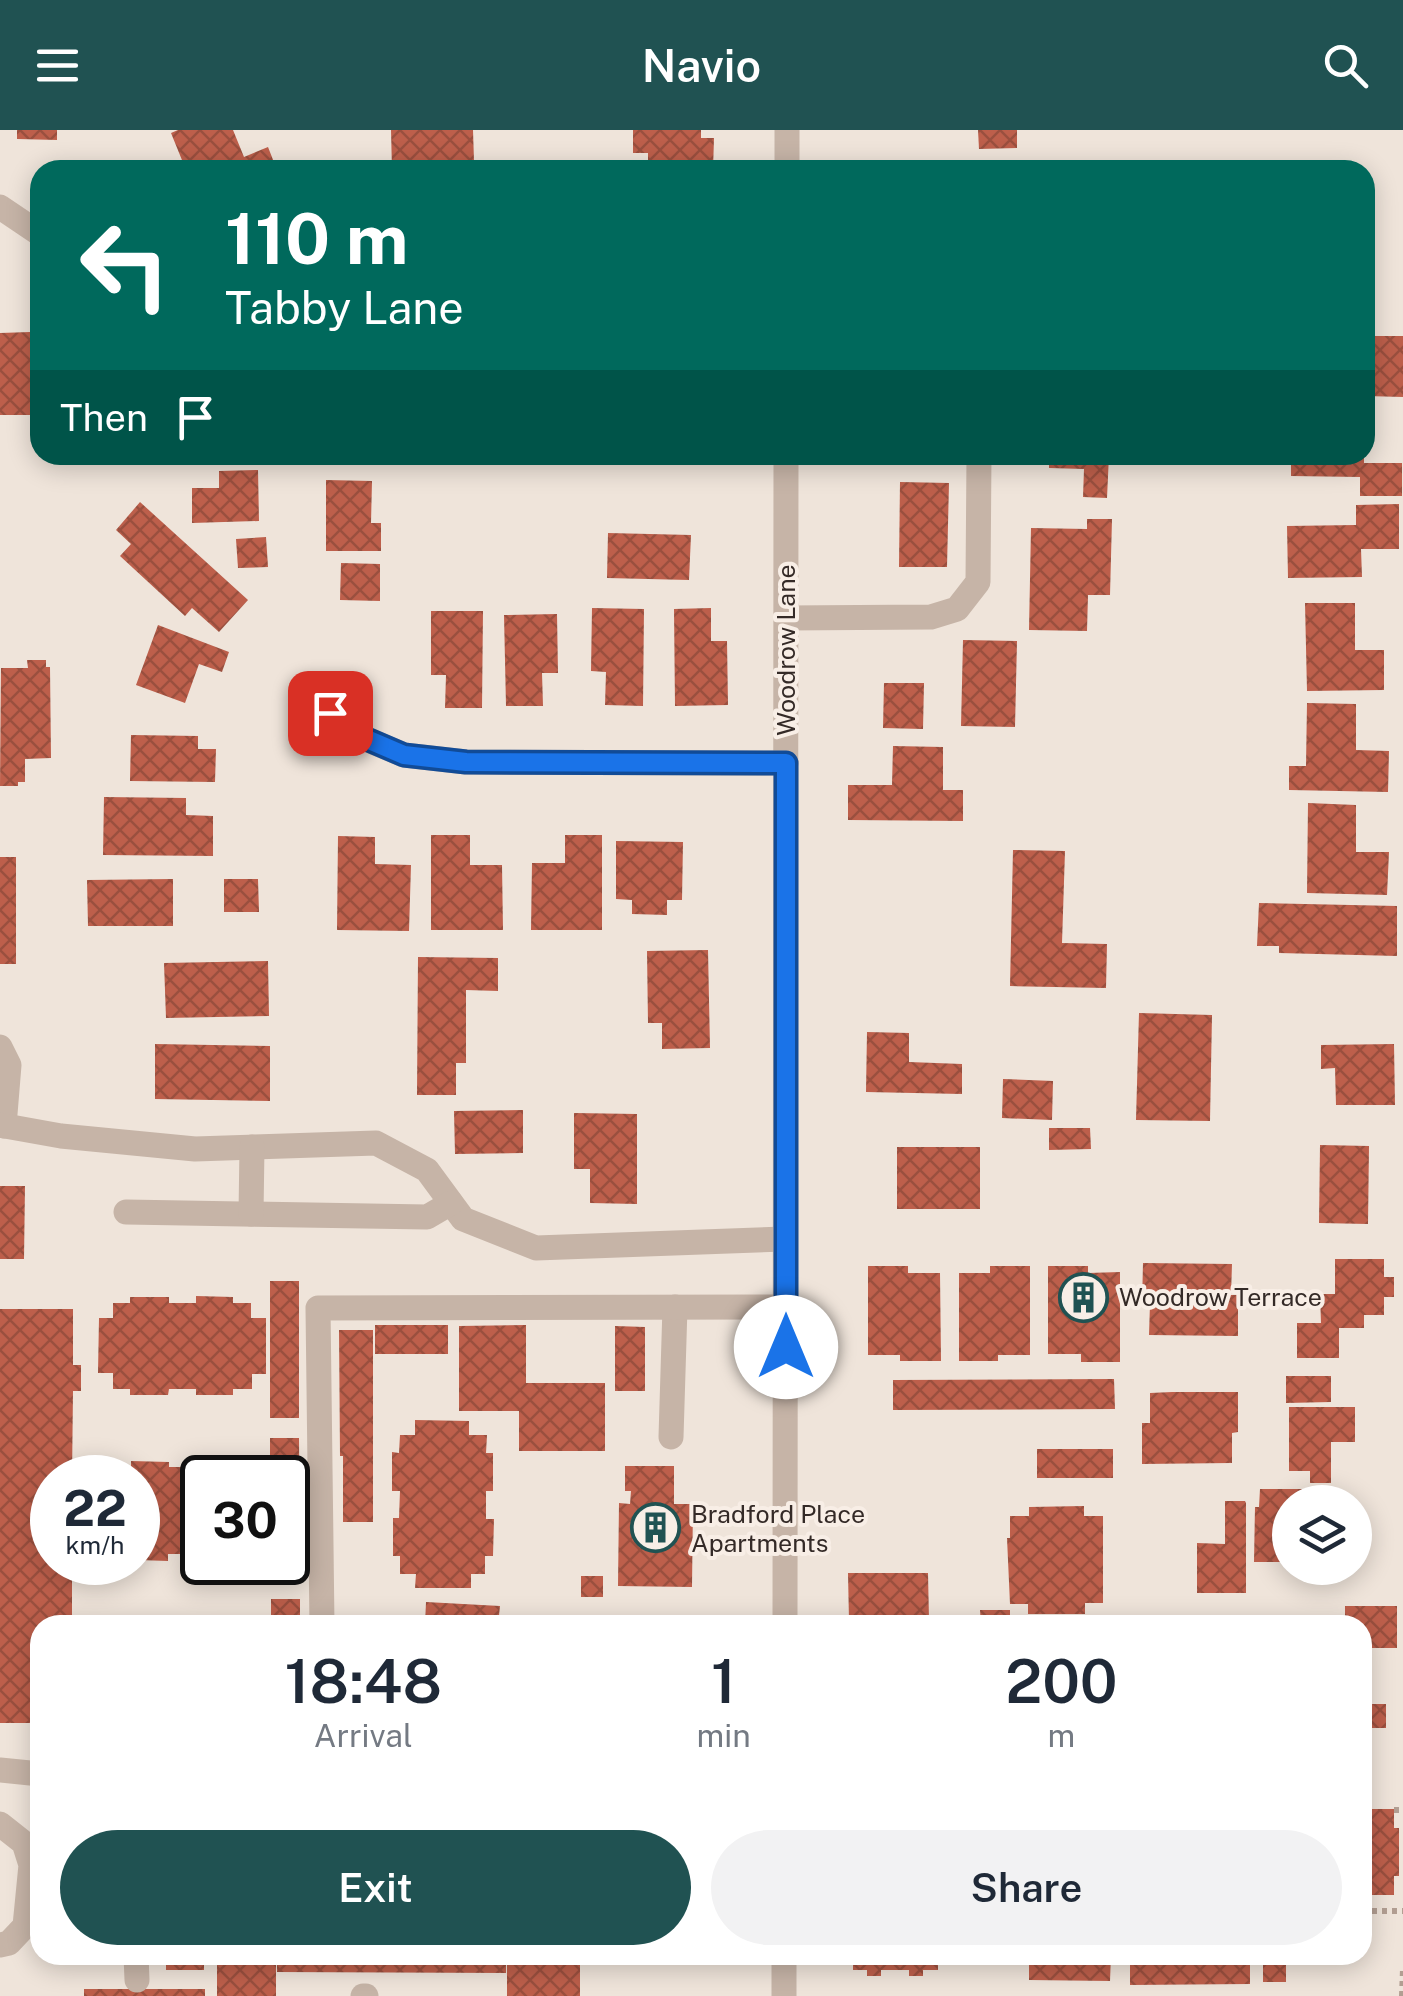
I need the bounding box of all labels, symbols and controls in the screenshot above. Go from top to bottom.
icon: menu [30,38,85,93]
icon: search [1318,38,1373,93]
text: Navio [642,39,761,92]
text: 110 m [225,197,409,280]
icon: left [60,200,190,330]
text: Tabby Lane [225,281,464,334]
icon: arrive [168,390,223,445]
text: Then [60,395,148,440]
street label: Woodrow Lane [771,564,801,736]
pin [288,671,373,756]
icon: arrive [303,686,358,741]
building icon: Woodrow Terrace [1058,1271,1110,1323]
place label: Woodrow Terrace [1119,1282,1322,1312]
position arrow [734,1295,838,1399]
speed limit sign: 30 [180,1455,310,1585]
text: 22 [63,1478,127,1537]
map controls [1272,1485,1372,1585]
button: layers [1272,1485,1372,1585]
place label: Bradford Place Apartments [691,1499,865,1558]
building icon: Bradford Place Apartments [630,1502,682,1554]
text: km/h [66,1530,124,1560]
text: 18:48 [284,1646,442,1717]
text: 1 [711,1646,736,1717]
text: 200 [1005,1646,1118,1717]
text: Arrival [314,1717,413,1754]
text: min [697,1717,751,1754]
text: m [1048,1717,1075,1754]
button: Exit [60,1830,691,1945]
button: Share [711,1830,1342,1945]

